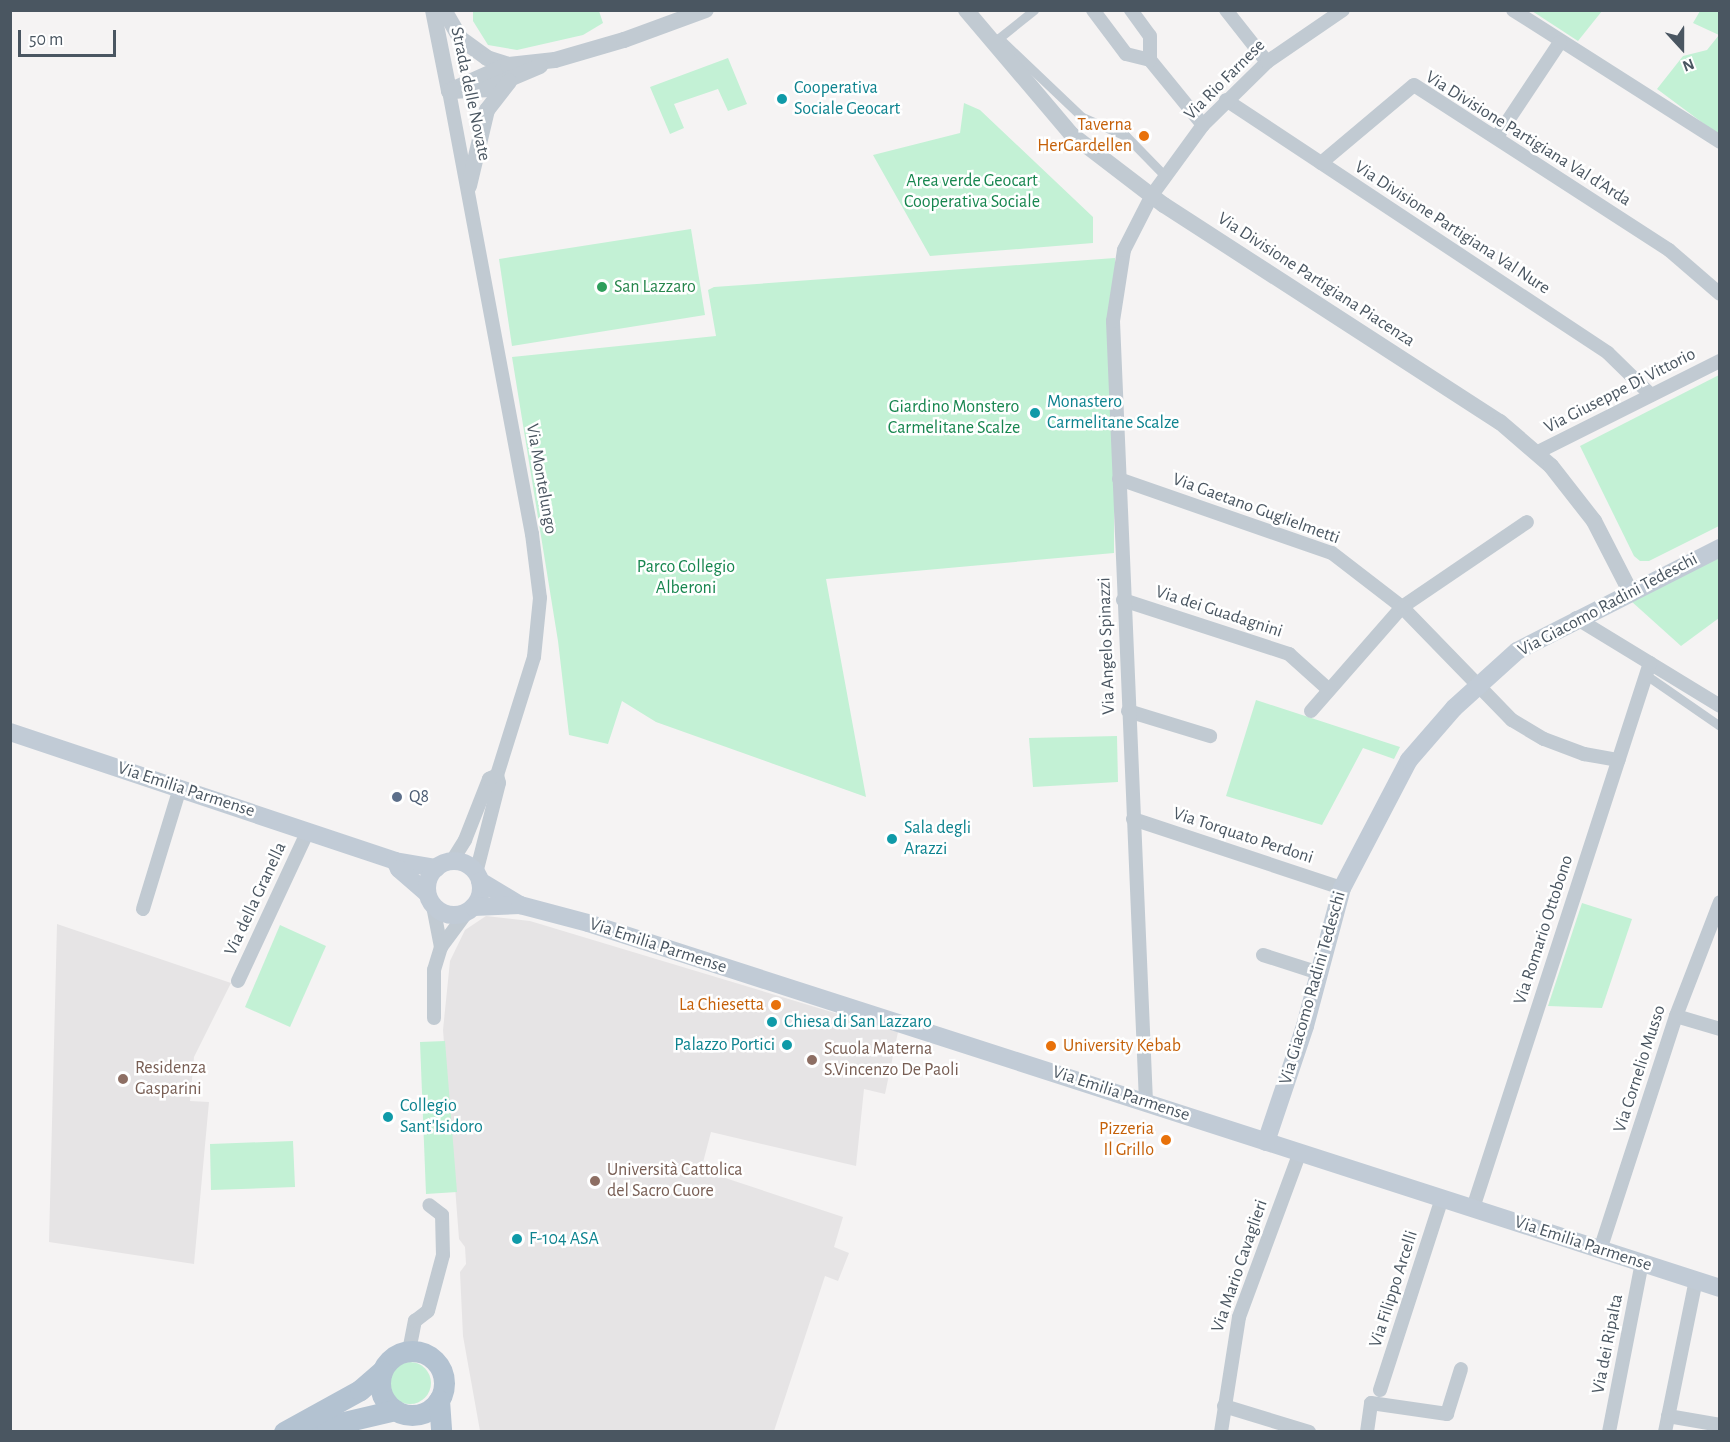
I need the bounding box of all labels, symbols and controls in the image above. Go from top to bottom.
scale bar [21,18,118,56]
north arrow [1652,18,1712,78]
street label: Strada delle Novate [445,25,495,163]
text: 50 m [29,31,63,49]
street label: Via Rio Farnese [1180,35,1270,125]
text: N [1680,55,1697,74]
street label: Via Divisione Partigiana Val d'Arda [1421,67,1635,211]
place label: Cooperativa Sociale Geocart [794,78,900,121]
marker: Cooperativa Sociale Geocart [775,92,789,106]
place label: Taverna HerGardellen [1037,115,1132,158]
marker: Taverna HerGardellen [1137,129,1151,143]
street label: Via Divisione Partigiana Val Nure [1350,157,1554,299]
park label: Area verde Geocart Cooperativa Sociale [904,171,1040,213]
street label: Via Divisione Partigiana Piacenza [1213,208,1419,352]
place label: San Lazzaro [614,276,696,298]
marker: San Lazzaro [595,280,609,294]
street label: Via Giuseppe Di Vittorio [1541,343,1699,439]
place label: Monastero Carmelitane Scalze [1047,392,1179,434]
park label: Giardino Monstero Carmelitane Scalze [888,397,1020,440]
marker: Monastero Carmelitane Scalze [1028,406,1042,420]
street label: Via Montelungo [521,422,561,536]
street label: Via Gaetano Guglielmetti [1169,469,1343,549]
street label: Via Giacomo Radini Tedeschi [1515,548,1701,662]
park label: Parco Collegio Alberoni [637,557,735,600]
street label: Via Angelo Spinazzi [1094,577,1120,715]
street label: Via dei Guadagnini [1153,581,1285,643]
street label: Via Emilia Parmense [115,758,257,822]
place label: Q8 [409,786,429,808]
marker: Q8 [390,790,404,804]
street label: Via Torquato Perdoni [1170,803,1316,869]
place label: Sala degli Arazzi [904,818,971,860]
marker: Sala degli Arazzi [885,832,899,846]
street label: Via della Granella [220,839,292,959]
street label: Via Romario Ottobono [1510,853,1578,1007]
street label: Via Giacomo Radini Tedeschi [1275,889,1351,1087]
street label: Via Emilia Parmense [587,914,729,978]
place label: La Chiesetta [679,994,764,1016]
marker: La Chiesetta [769,998,783,1012]
street label: Via Cornelio Musso [1609,1003,1671,1135]
place label: Chiesa di San Lazzaro [784,1011,932,1033]
marker: Chiesa di San Lazzaro [765,1015,779,1029]
place label: Palazzo Portici [674,1034,775,1056]
place label: University Kebab [1063,1035,1181,1057]
marker: Palazzo Portici [780,1038,794,1052]
place label: Scuola Materna S.Vincenzo De Paoli [824,1039,959,1082]
marker: University Kebab [1044,1039,1058,1053]
marker: Scuola Materna S.Vincenzo De Paoli [805,1053,819,1067]
place label: Residenza Gasparini [135,1058,206,1100]
street label: Via Emilia Parmense [1050,1062,1192,1126]
marker: Residenza Gasparini [116,1072,130,1086]
place label: Collegio Sant'Isidoro [400,1096,483,1138]
marker: Collegio Sant'Isidoro [381,1110,395,1124]
place label: Pizzeria Il Grillo [1099,1119,1154,1162]
marker: Pizzeria Il Grillo [1159,1133,1173,1147]
place label: Università Cattolica del Sacro Cuore [607,1160,743,1202]
marker: Università Cattolica del Sacro Cuore [588,1174,602,1188]
street label: Via Mario Cavaglieri [1207,1197,1273,1335]
street label: Via Emilia Parmense [1512,1212,1654,1276]
place label: F-104 ASA [529,1228,599,1250]
street label: Via Filippo Arcelli [1365,1228,1423,1350]
marker: F-104 ASA [510,1232,524,1246]
street label: Via dei Ripalta [1588,1292,1628,1396]

